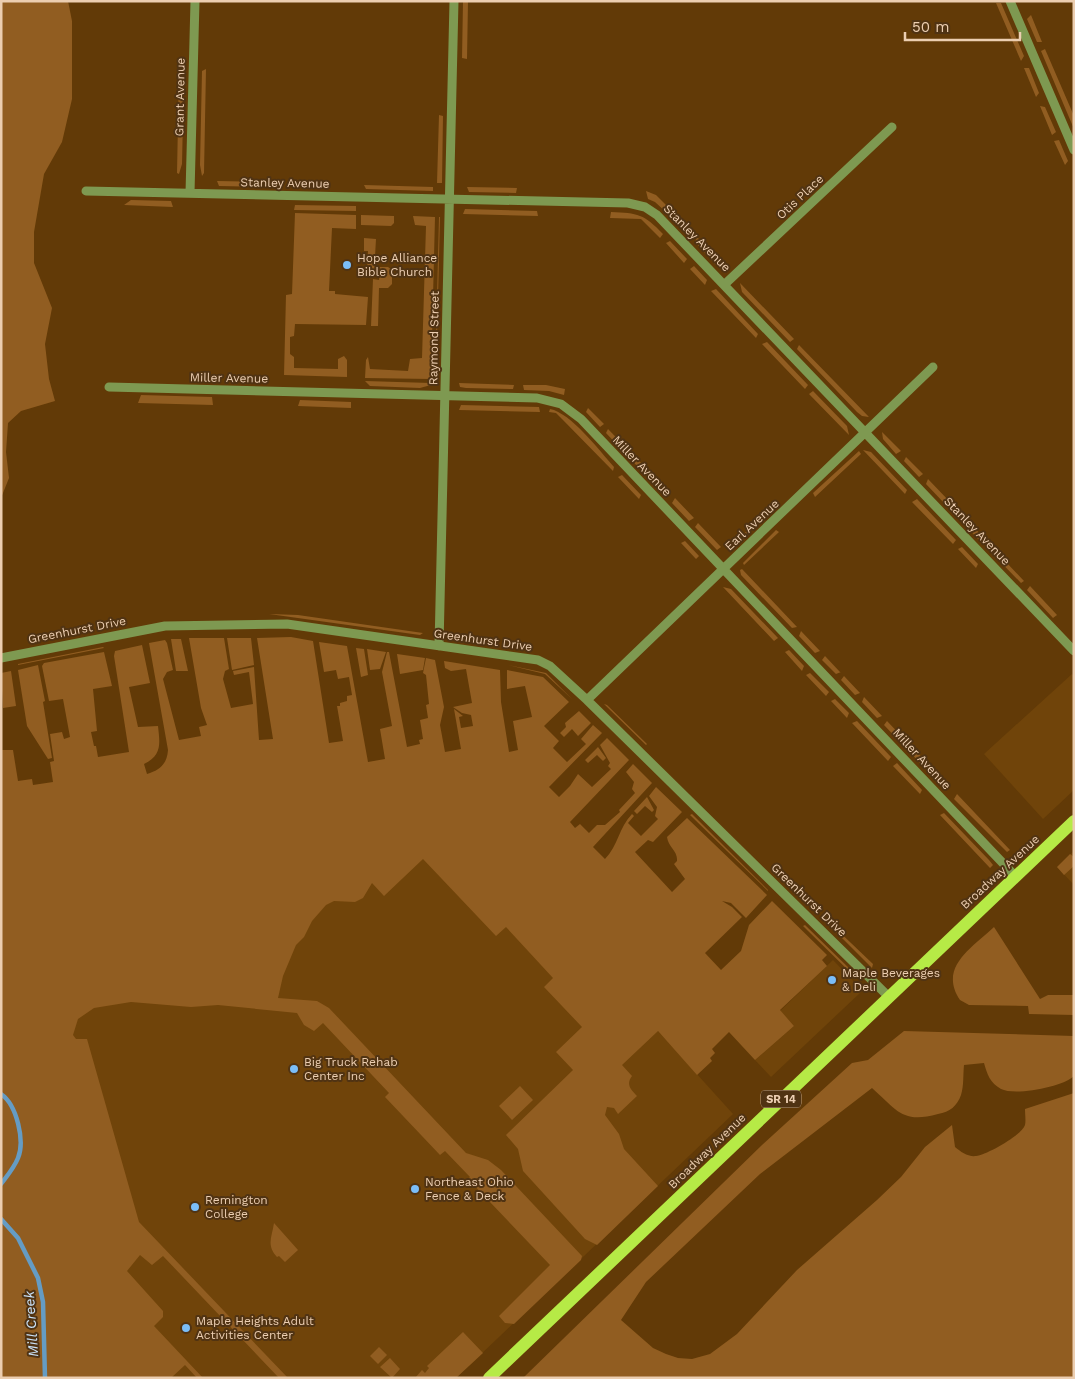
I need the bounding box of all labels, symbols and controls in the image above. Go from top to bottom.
scale bar [905,10,1020,42]
text: 50 m [912,18,949,36]
street label: Grant Avenue [172,57,188,136]
street label: Otis Place [774,172,826,222]
street label: Stanley Avenue [240,175,330,191]
street label: Stanley Avenue [661,202,734,275]
place label: Hope Alliance Bible Church [357,251,437,279]
marker: Hope Alliance Bible Church [341,259,353,271]
street label: Raymond Street [426,291,442,385]
street label: Miller Avenue [190,370,268,386]
street label: Miller Avenue [610,433,674,499]
street label: Stanley Avenue [941,494,1013,568]
street label: Earl Avenue [722,496,782,554]
street label: Greenhurst Drive [27,614,127,646]
street label: Greenhurst Drive [433,626,533,654]
street label: Miller Avenue [890,726,954,792]
street label: Broadway Avenue [958,832,1042,912]
street label: Greenhurst Drive [768,860,850,940]
place label: Maple Beverages & Deli [842,966,940,994]
marker: Maple Beverages & Deli [826,974,838,986]
place label: Big Truck Rehab Center Inc [304,1055,398,1083]
marker: Big Truck Rehab Center Inc [288,1063,300,1075]
road number: SR 14 [761,1090,801,1108]
street label: Broadway Avenue [665,1110,749,1192]
place label: Northeast Ohio Fence & Deck [425,1175,514,1203]
marker: Northeast Ohio Fence & Deck [409,1183,421,1195]
place label: Remington College [205,1193,268,1221]
marker: Remington College [189,1201,201,1213]
water label: Mill Creek [21,1290,41,1358]
place label: Maple Heights Adult Activities Center [196,1314,314,1342]
marker: Maple Heights Adult Activities Center [180,1322,192,1334]

